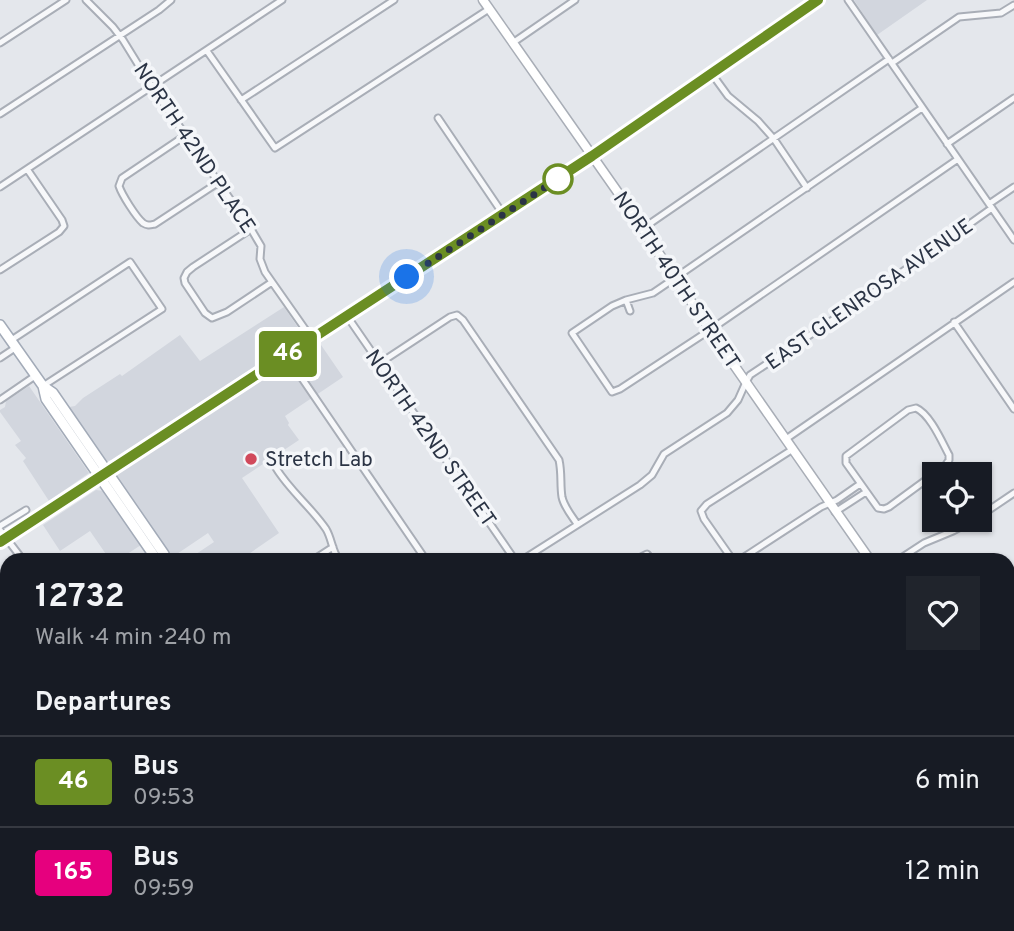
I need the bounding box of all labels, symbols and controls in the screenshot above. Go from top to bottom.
street label: NORTH 42ND PLACE [127,58,261,239]
unlabelled marker [543,164,573,194]
street label: NORTH 40TH STREET [606,187,745,375]
street label: EAST GLENROSA AVENUE [761,213,979,377]
your location [389,259,424,294]
line badge: 46 [256,331,320,377]
text: 46 [273,339,303,369]
street label: NORTH 42ND STREET [358,345,501,533]
place label: Stretch Lab [265,447,373,474]
marker: Stretch Lab [243,451,259,467]
map controls [922,462,992,532]
button: locate [922,462,992,532]
button: heart [906,576,980,650]
text: 12732 [35,577,125,619]
text: Walk · 4 min · 240 m [35,624,231,653]
text: Departures [35,687,172,720]
text: Bus [133,751,179,784]
text: 6 min [915,765,980,798]
text: 46 [58,767,89,797]
text: 09:53 [133,784,195,813]
text: Bus [133,842,179,875]
text: 12 min [905,856,980,889]
text: 165 [54,858,93,888]
text: 09:59 [133,875,194,904]

